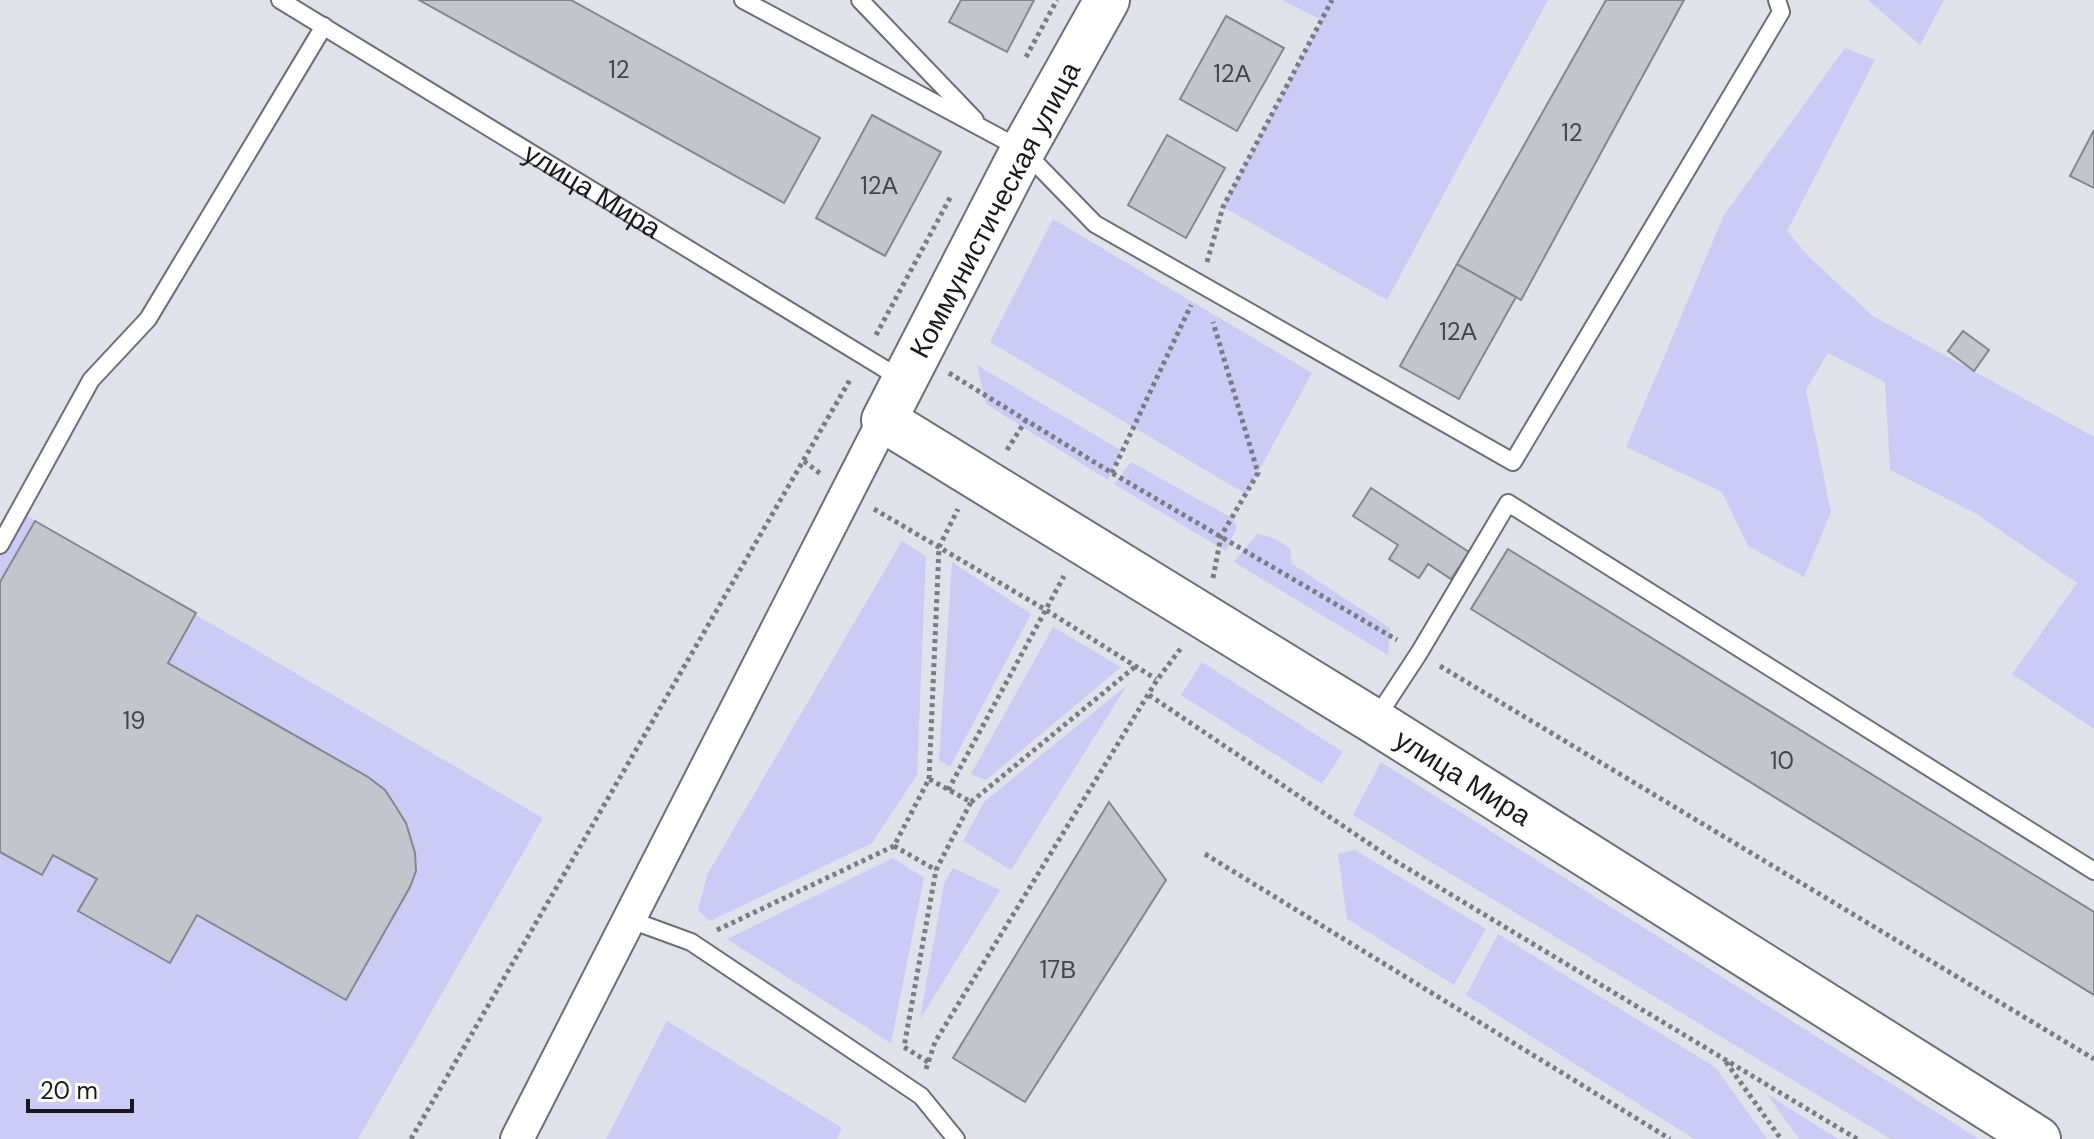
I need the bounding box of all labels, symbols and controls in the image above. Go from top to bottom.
house number: 12 [608,54,630,85]
street label: Коммунистическая улица [901,55,1089,365]
house number: 12А [1213,58,1251,89]
house number: 12 [1561,117,1583,148]
street label: улица Мира [517,135,668,247]
house number: 12А [860,170,898,201]
house number: 12А [1439,316,1477,347]
house number: 19 [123,705,145,736]
street label: улица Мира [1388,720,1539,834]
house number: 10 [1770,745,1794,776]
house number: 17В [1040,954,1076,985]
scale bar [28,1063,132,1113]
text: 20 m [40,1075,98,1106]

